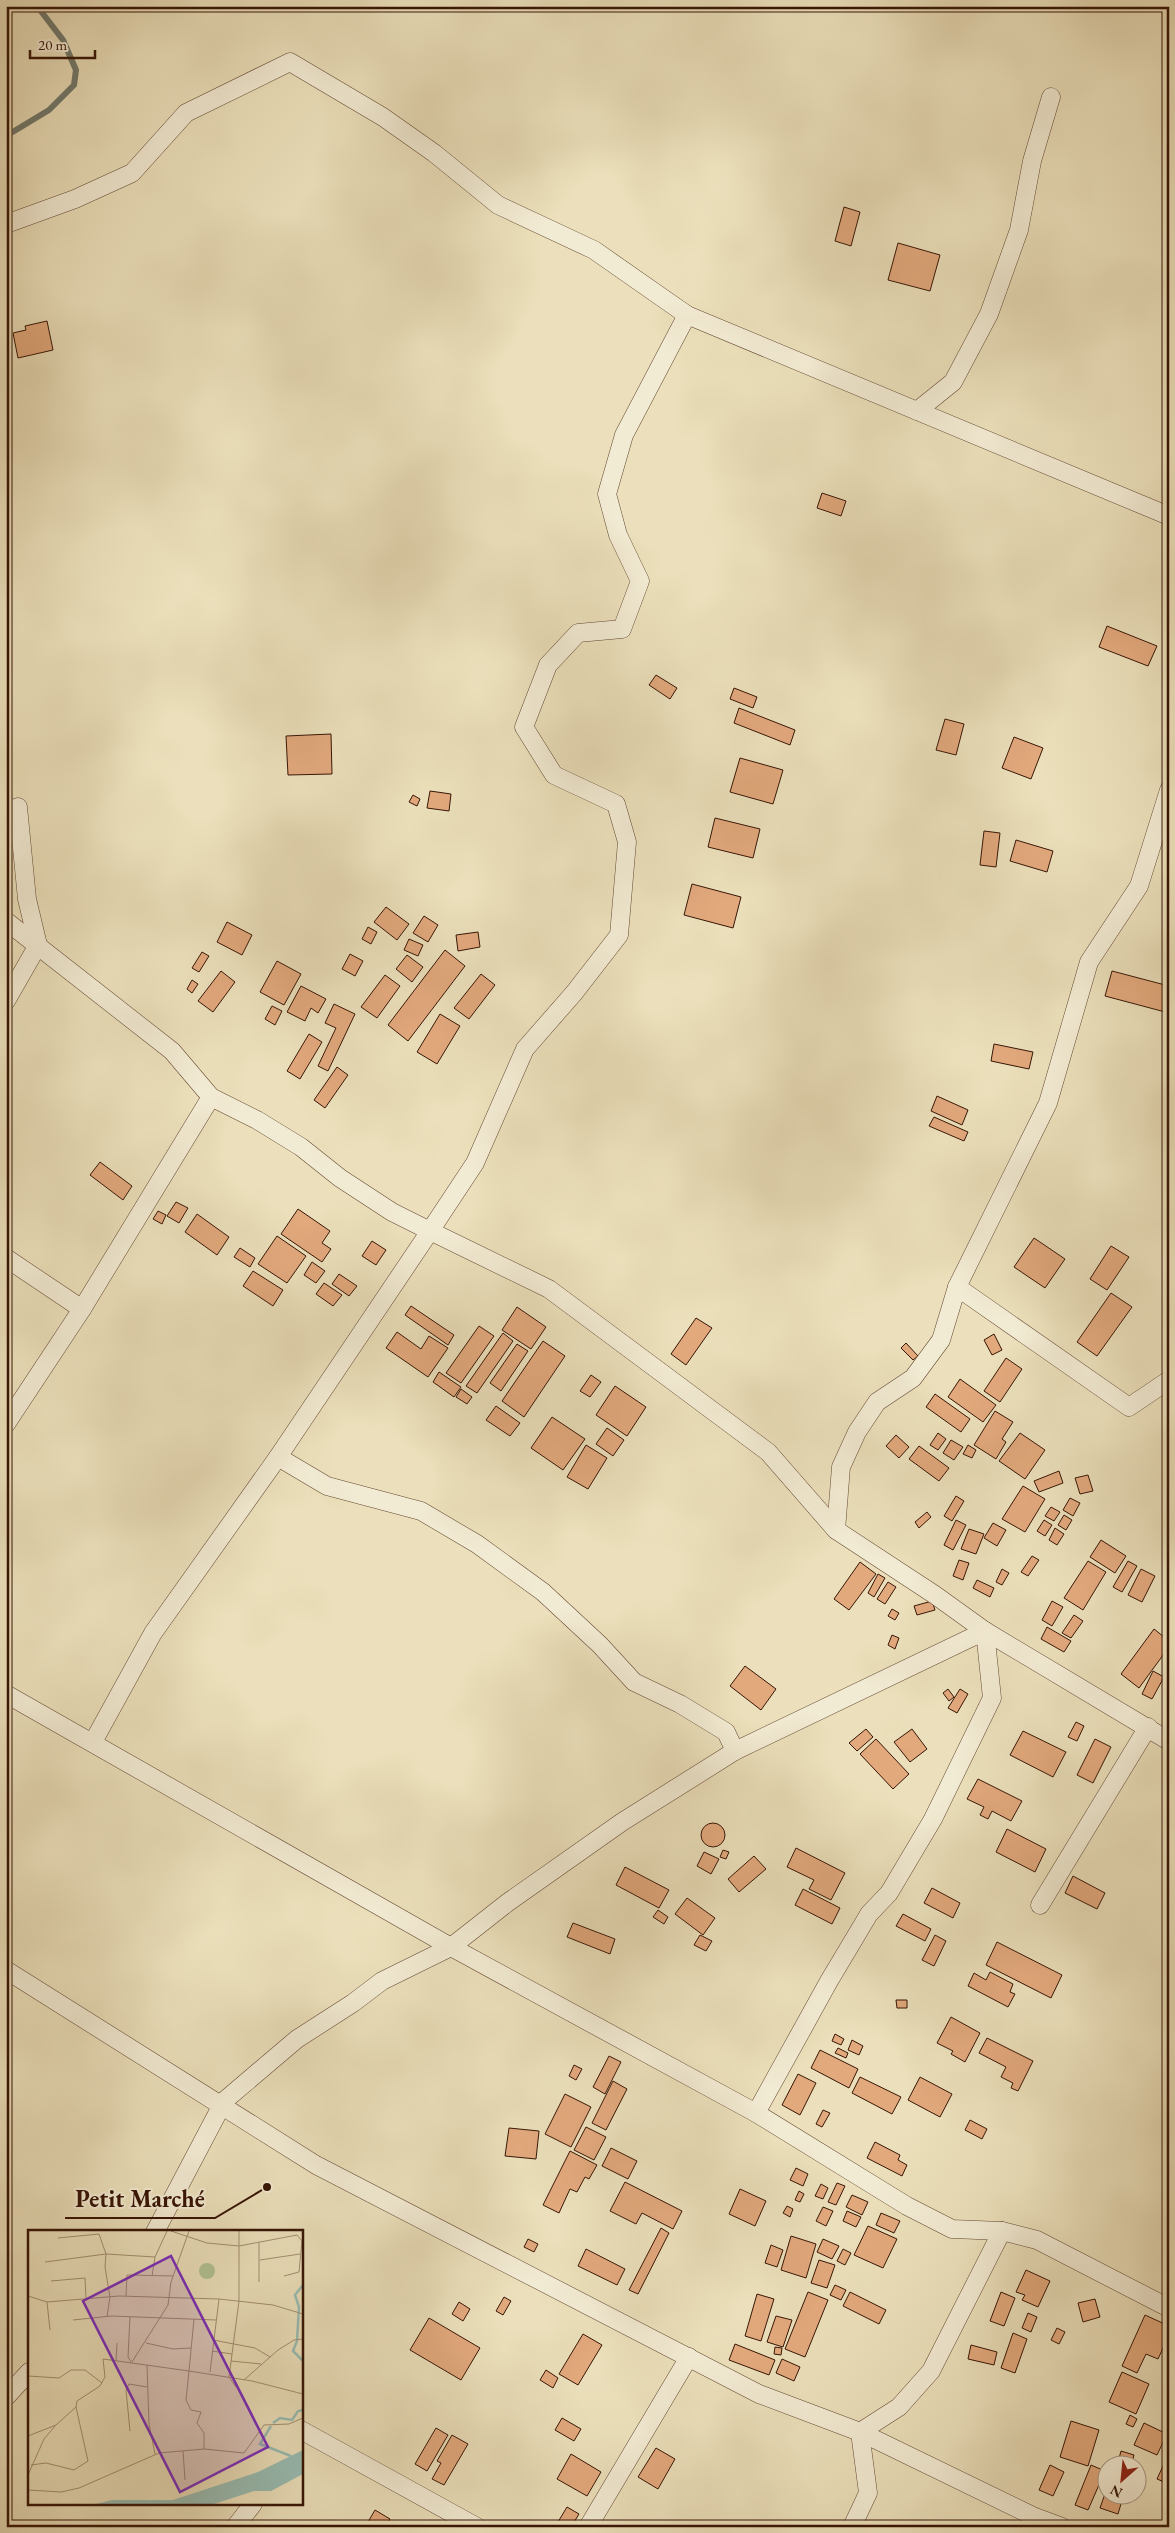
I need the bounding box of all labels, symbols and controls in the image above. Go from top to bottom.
scale bar [30,28,95,60]
text: 20 m [38,35,67,54]
callout: Petit Marché [65,2179,215,2218]
text: Petit Marché [75,2183,205,2214]
inset map [28,2230,302,2506]
north arrow [1098,2456,1148,2506]
text: N [1106,2481,1125,2502]

